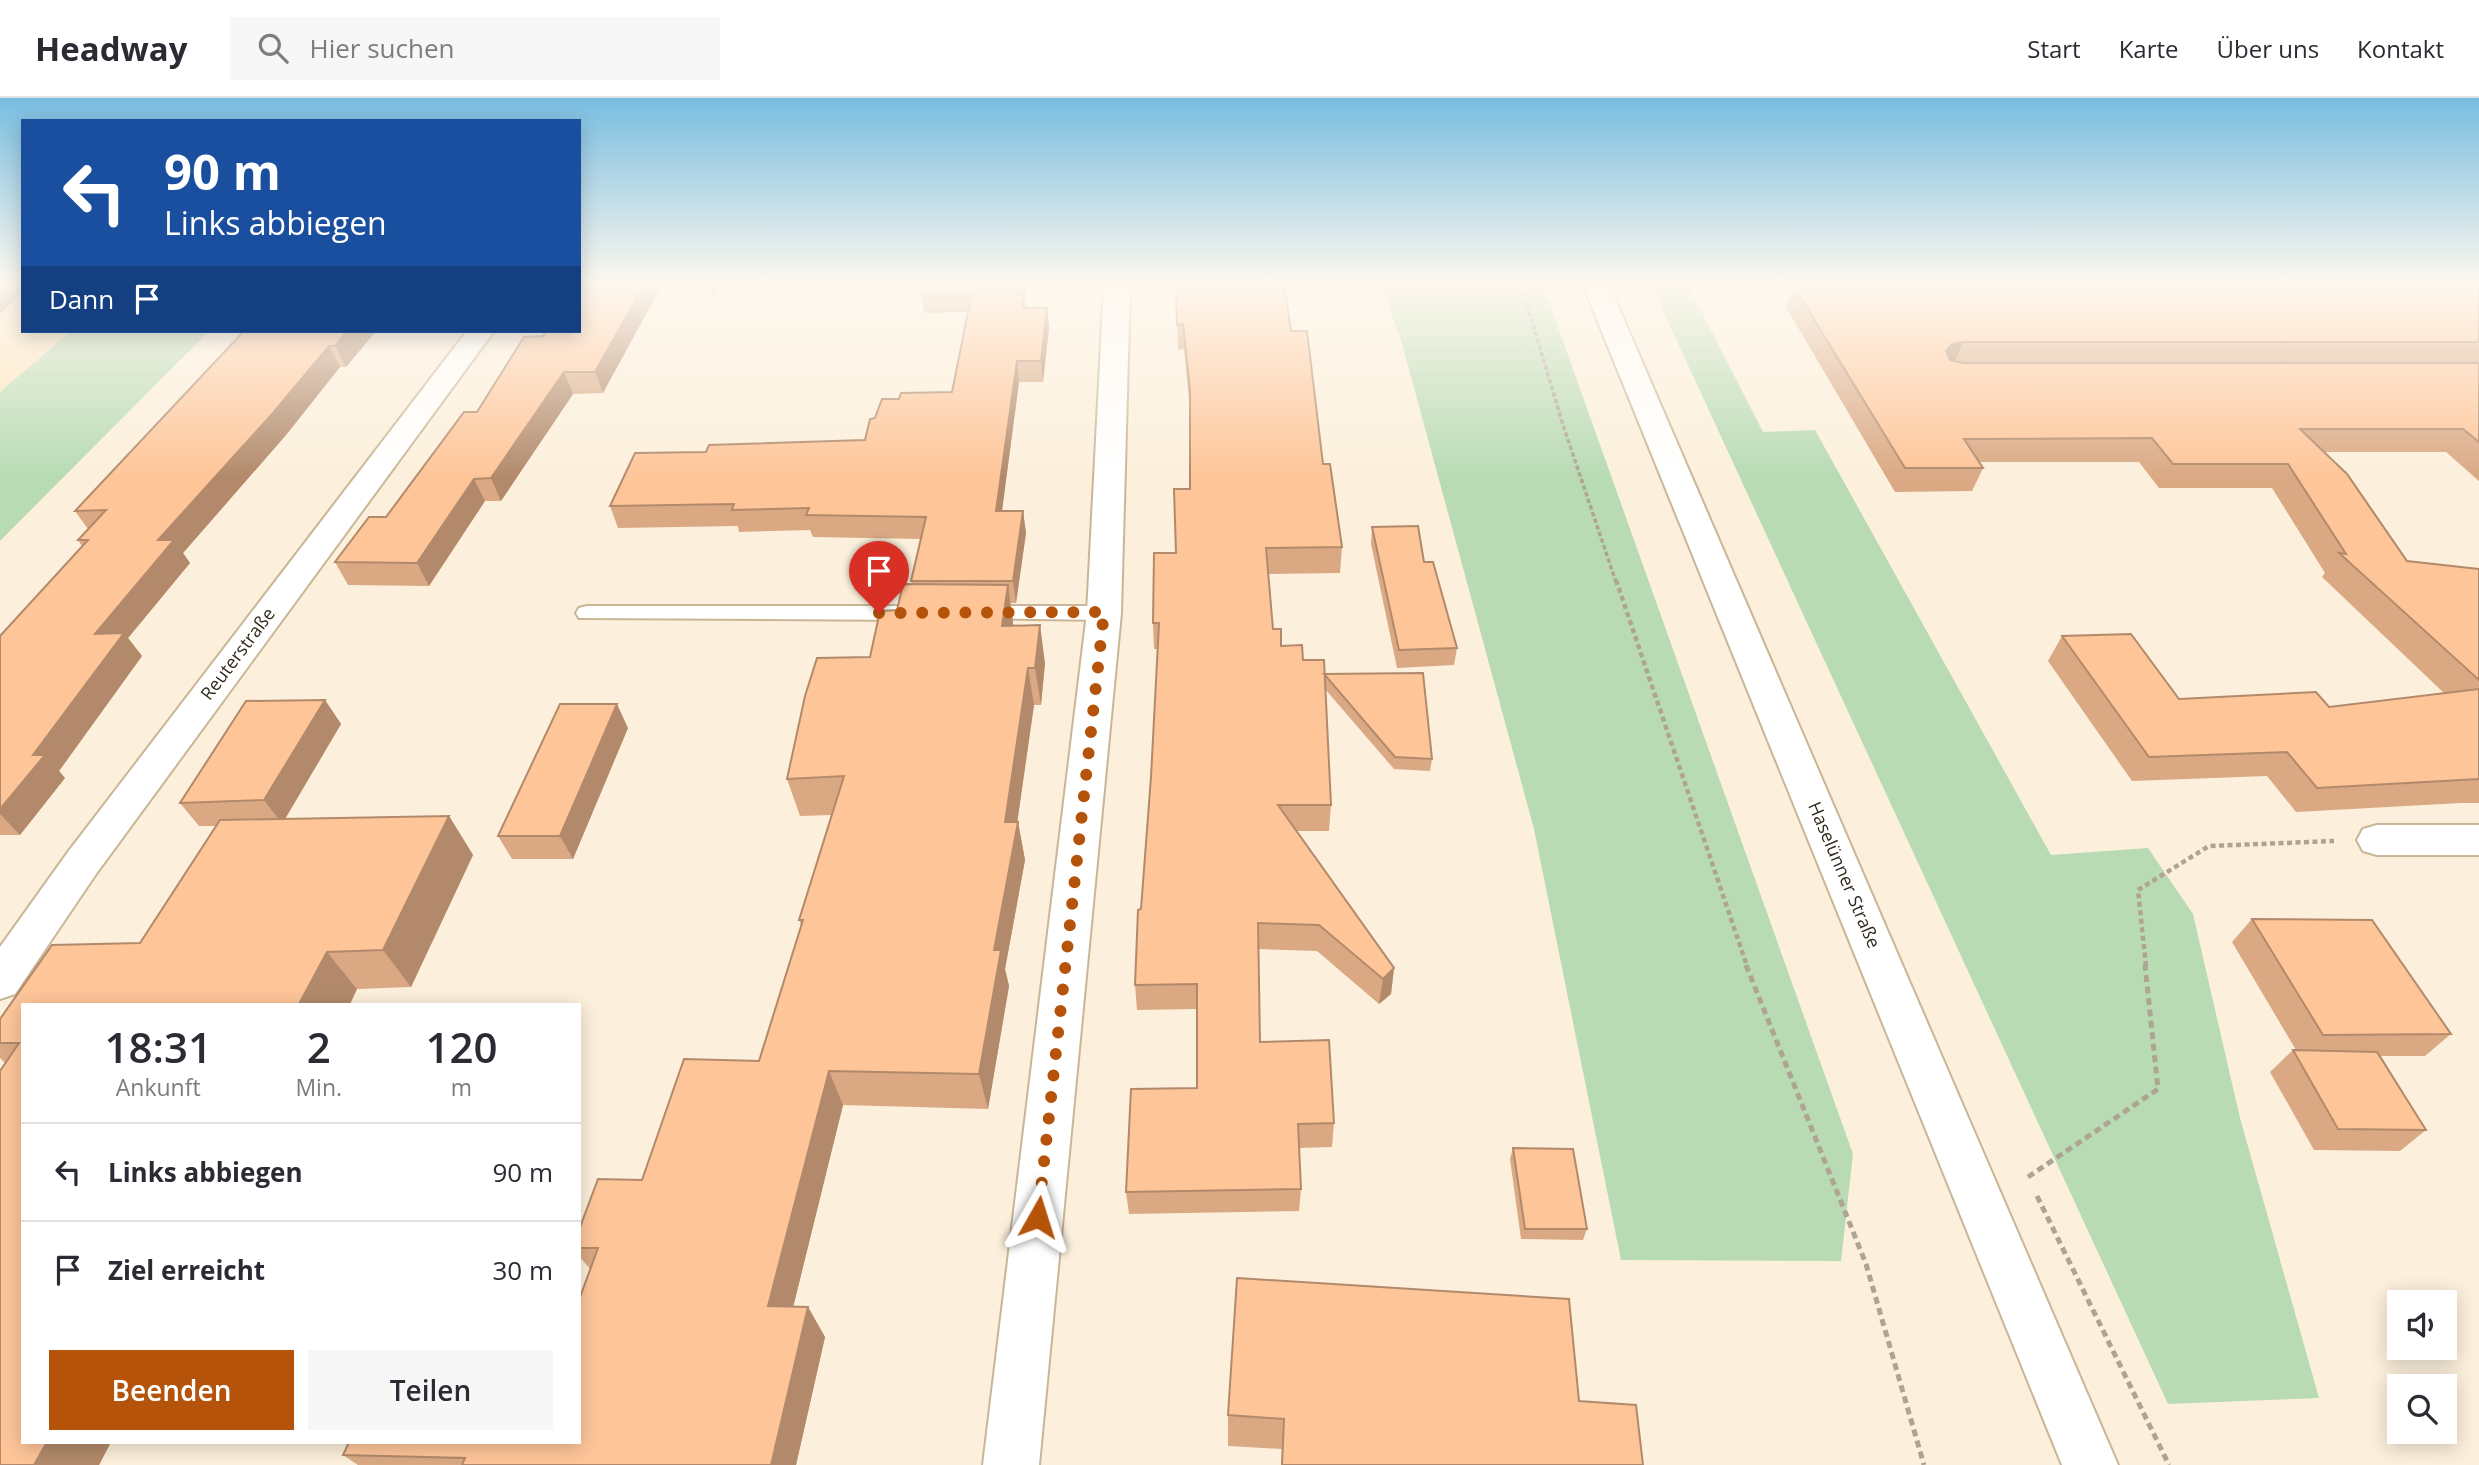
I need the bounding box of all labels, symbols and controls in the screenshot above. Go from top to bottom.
search box [230,17,720,80]
text: Headway [35,26,188,71]
icon: search [254,29,292,67]
text: Hier suchen [310,30,455,66]
text: Start [2027,32,2081,65]
text: Karte [2119,32,2179,65]
text: Über uns [2217,32,2319,65]
text: Kontakt [2357,32,2444,65]
text: 90 m [164,138,281,204]
icon: left [49,147,140,238]
text: Links abbiegen [164,201,387,244]
icon: arrive [128,280,166,318]
text: Dann [49,281,114,317]
pin [849,541,909,613]
icon: arrive [860,552,898,590]
street label: Reuterstraße [195,602,280,704]
street label: Haselünner Straße [1803,798,1887,951]
text: 18:31 [104,1018,212,1075]
text: 2 [307,1018,331,1075]
text: 120 [425,1018,498,1075]
text: Ankunft [116,1071,201,1103]
text: Min. [295,1071,342,1103]
text: m [451,1071,472,1103]
icon: left [49,1153,87,1191]
text: Links abbiegen [108,1154,303,1190]
text: 90 m [492,1154,553,1190]
position arrow [1001,1180,1075,1254]
icon: arrive [49,1251,87,1289]
text: Ziel erreicht [108,1252,265,1288]
text: 30 m [492,1252,553,1288]
map controls [2387,1290,2457,1444]
button: sound [2387,1290,2457,1360]
button: Beenden [49,1350,294,1430]
button: Teilen [308,1350,553,1430]
button: search [2387,1374,2457,1444]

